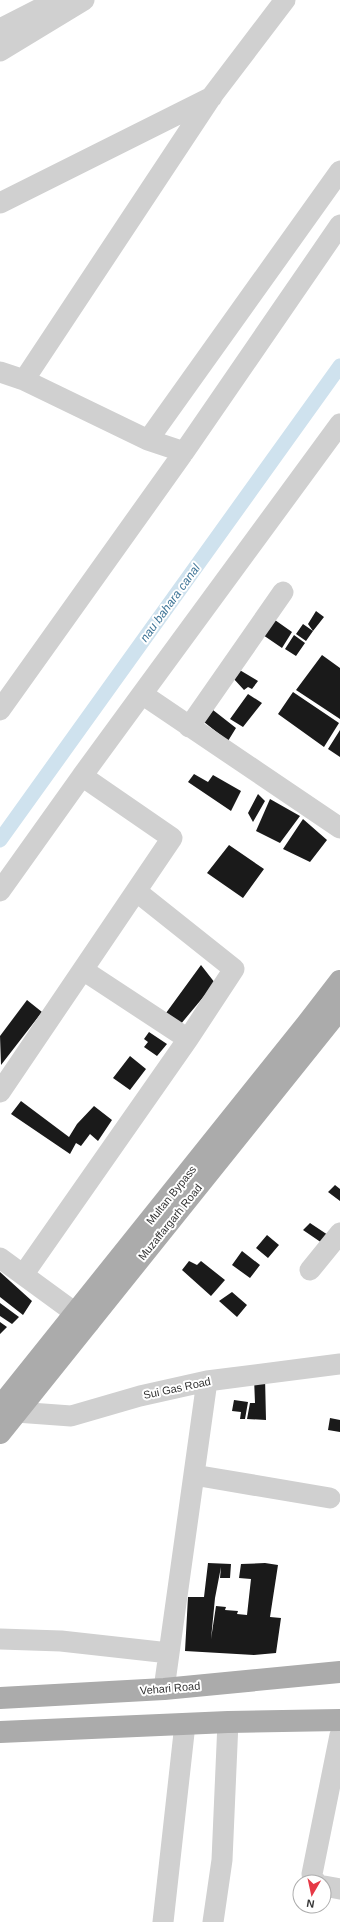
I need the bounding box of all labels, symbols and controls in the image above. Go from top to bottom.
water label: nau bahara canal [137,561,203,645]
street label: Multan Bypass [144,1163,199,1227]
street label: Muzaffargarh Road [136,1182,204,1262]
street label: Sui Gas Road [142,1375,212,1401]
street label: Vehari Road [139,1679,201,1697]
north arrow [292,1874,332,1914]
text: N [306,1897,315,1910]

